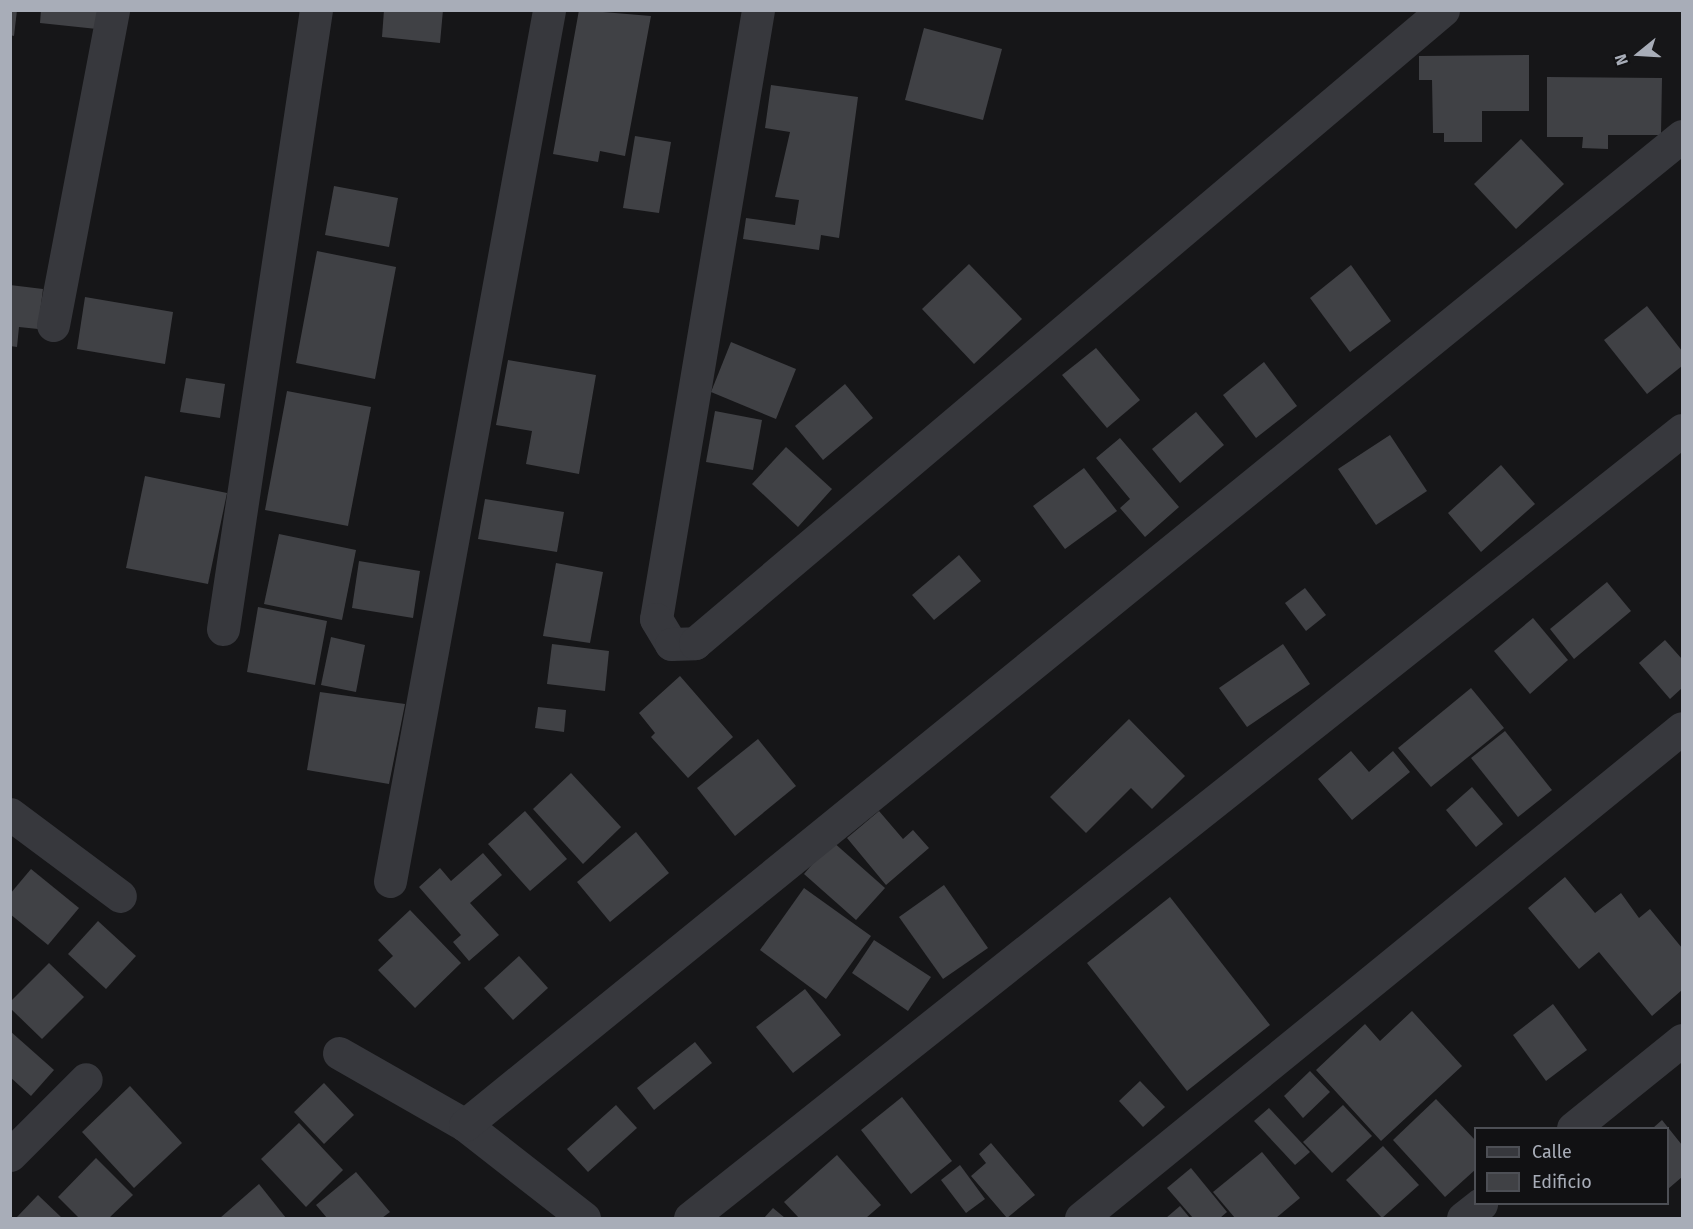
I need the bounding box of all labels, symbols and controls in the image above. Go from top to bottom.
north arrow [1609,24,1669,84]
text: N [1611,52,1632,68]
legend [1474,1127,1669,1205]
text: Calle [1532,1141,1572,1163]
text: Edificio [1532,1171,1592,1193]

